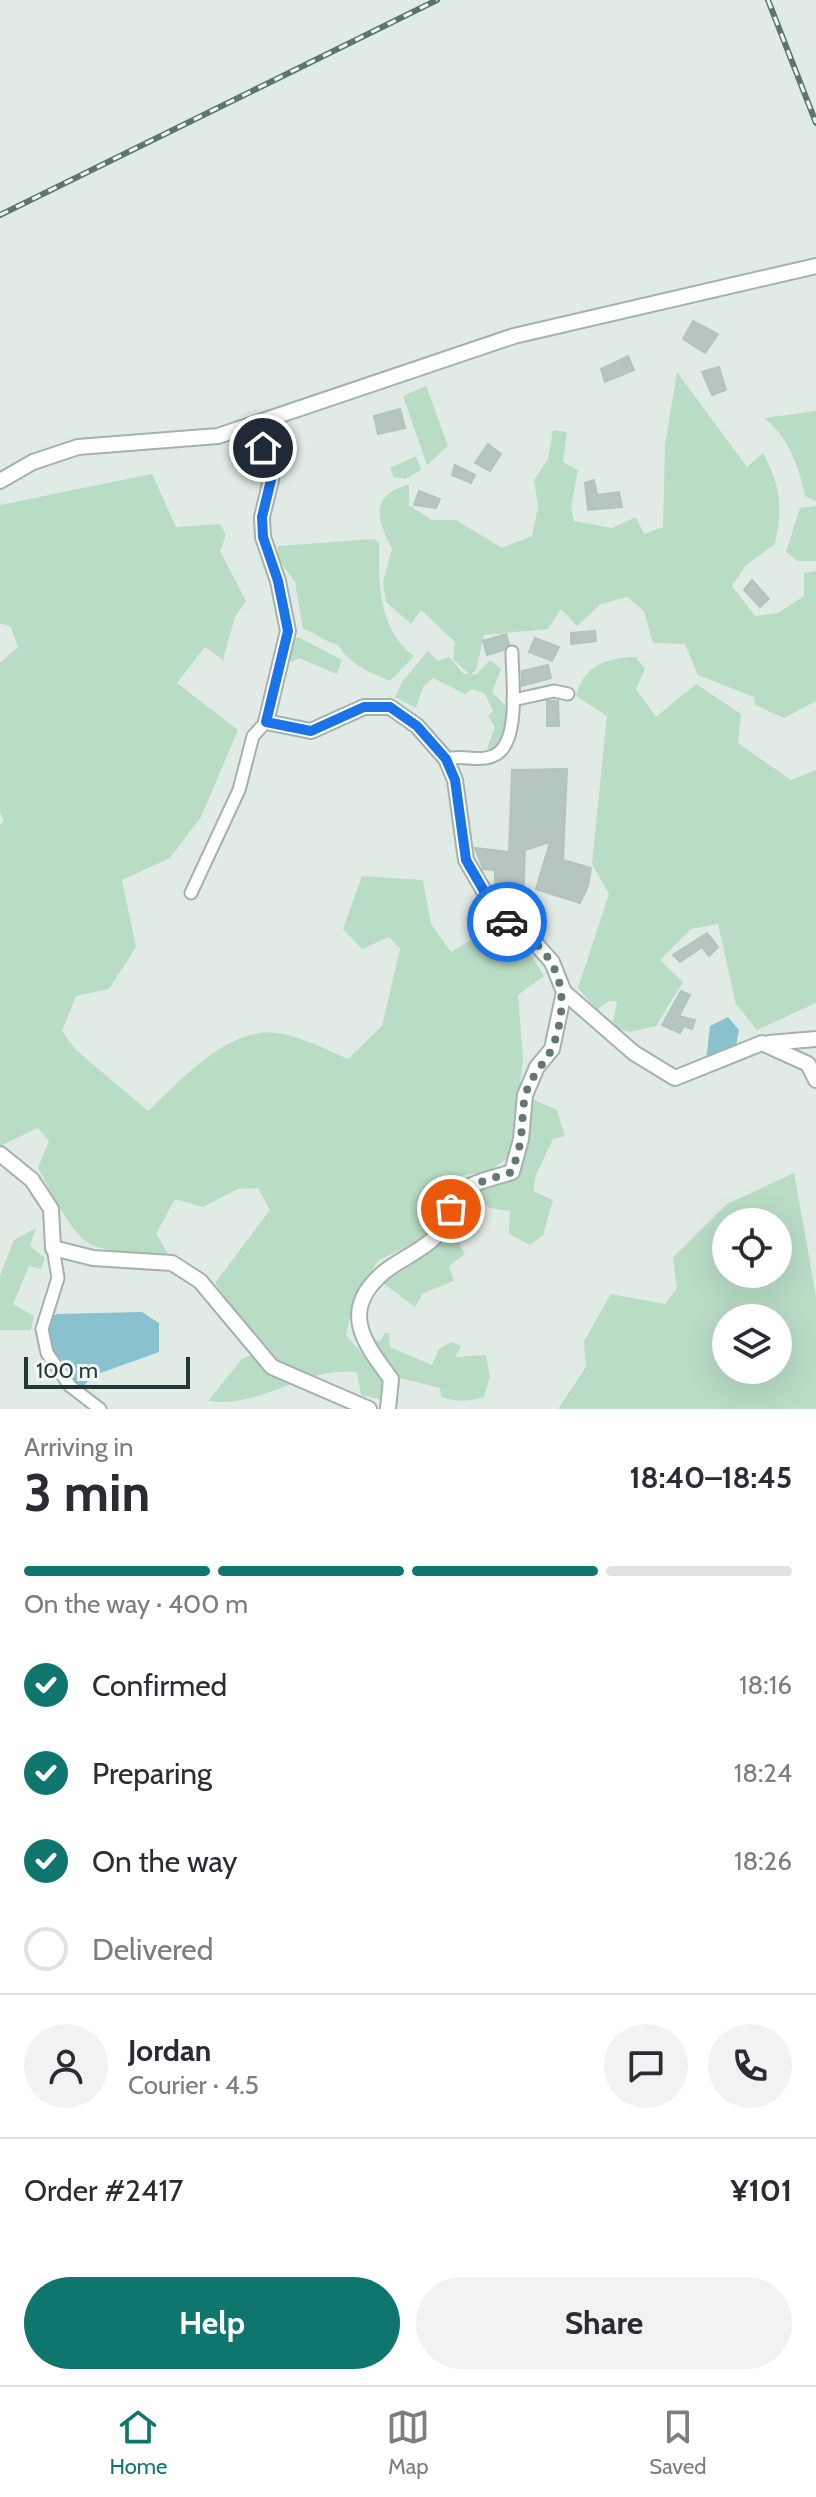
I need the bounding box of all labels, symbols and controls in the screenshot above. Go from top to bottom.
pin [229,414,297,482]
icon: home [241,426,285,470]
courier [467,882,547,962]
icon: car [485,900,529,944]
pin [417,1175,485,1243]
icon: bag [429,1187,473,1231]
map controls [712,1208,792,1384]
button: locate [712,1208,792,1288]
button: layers [712,1304,792,1384]
scale bar [24,1353,190,1389]
text: 100 m [36,1357,98,1384]
text: Arriving in [24,1431,134,1463]
text: 18:40–18:45 [630,1459,792,1496]
text: 3 min [24,1461,150,1524]
text: On the way · 400 m [24,1588,248,1620]
icon: check [24,1663,68,1707]
text: Confirmed [92,1667,227,1704]
text: 18:16 [739,1669,792,1701]
icon: check [24,1751,68,1795]
text: Preparing [92,1755,212,1792]
text: 18:24 [734,1757,792,1789]
icon: check [24,1839,68,1883]
text: On the way [92,1843,237,1880]
text: 18:26 [734,1845,792,1877]
text: Delivered [92,1931,213,1968]
button: person [24,2024,108,2108]
button: chat [604,2024,688,2108]
button: phone [708,2024,792,2108]
text: Jordan [128,2032,211,2069]
text: Courier · 4.5 [128,2069,259,2101]
text: Order #2417 [24,2172,183,2209]
text: ¥101 [731,2172,792,2209]
button: Help [24,2277,400,2369]
button: Share [416,2277,792,2369]
tab: Home [109,2405,167,2480]
tab: Map [386,2405,430,2480]
tab: Saved [649,2405,706,2480]

